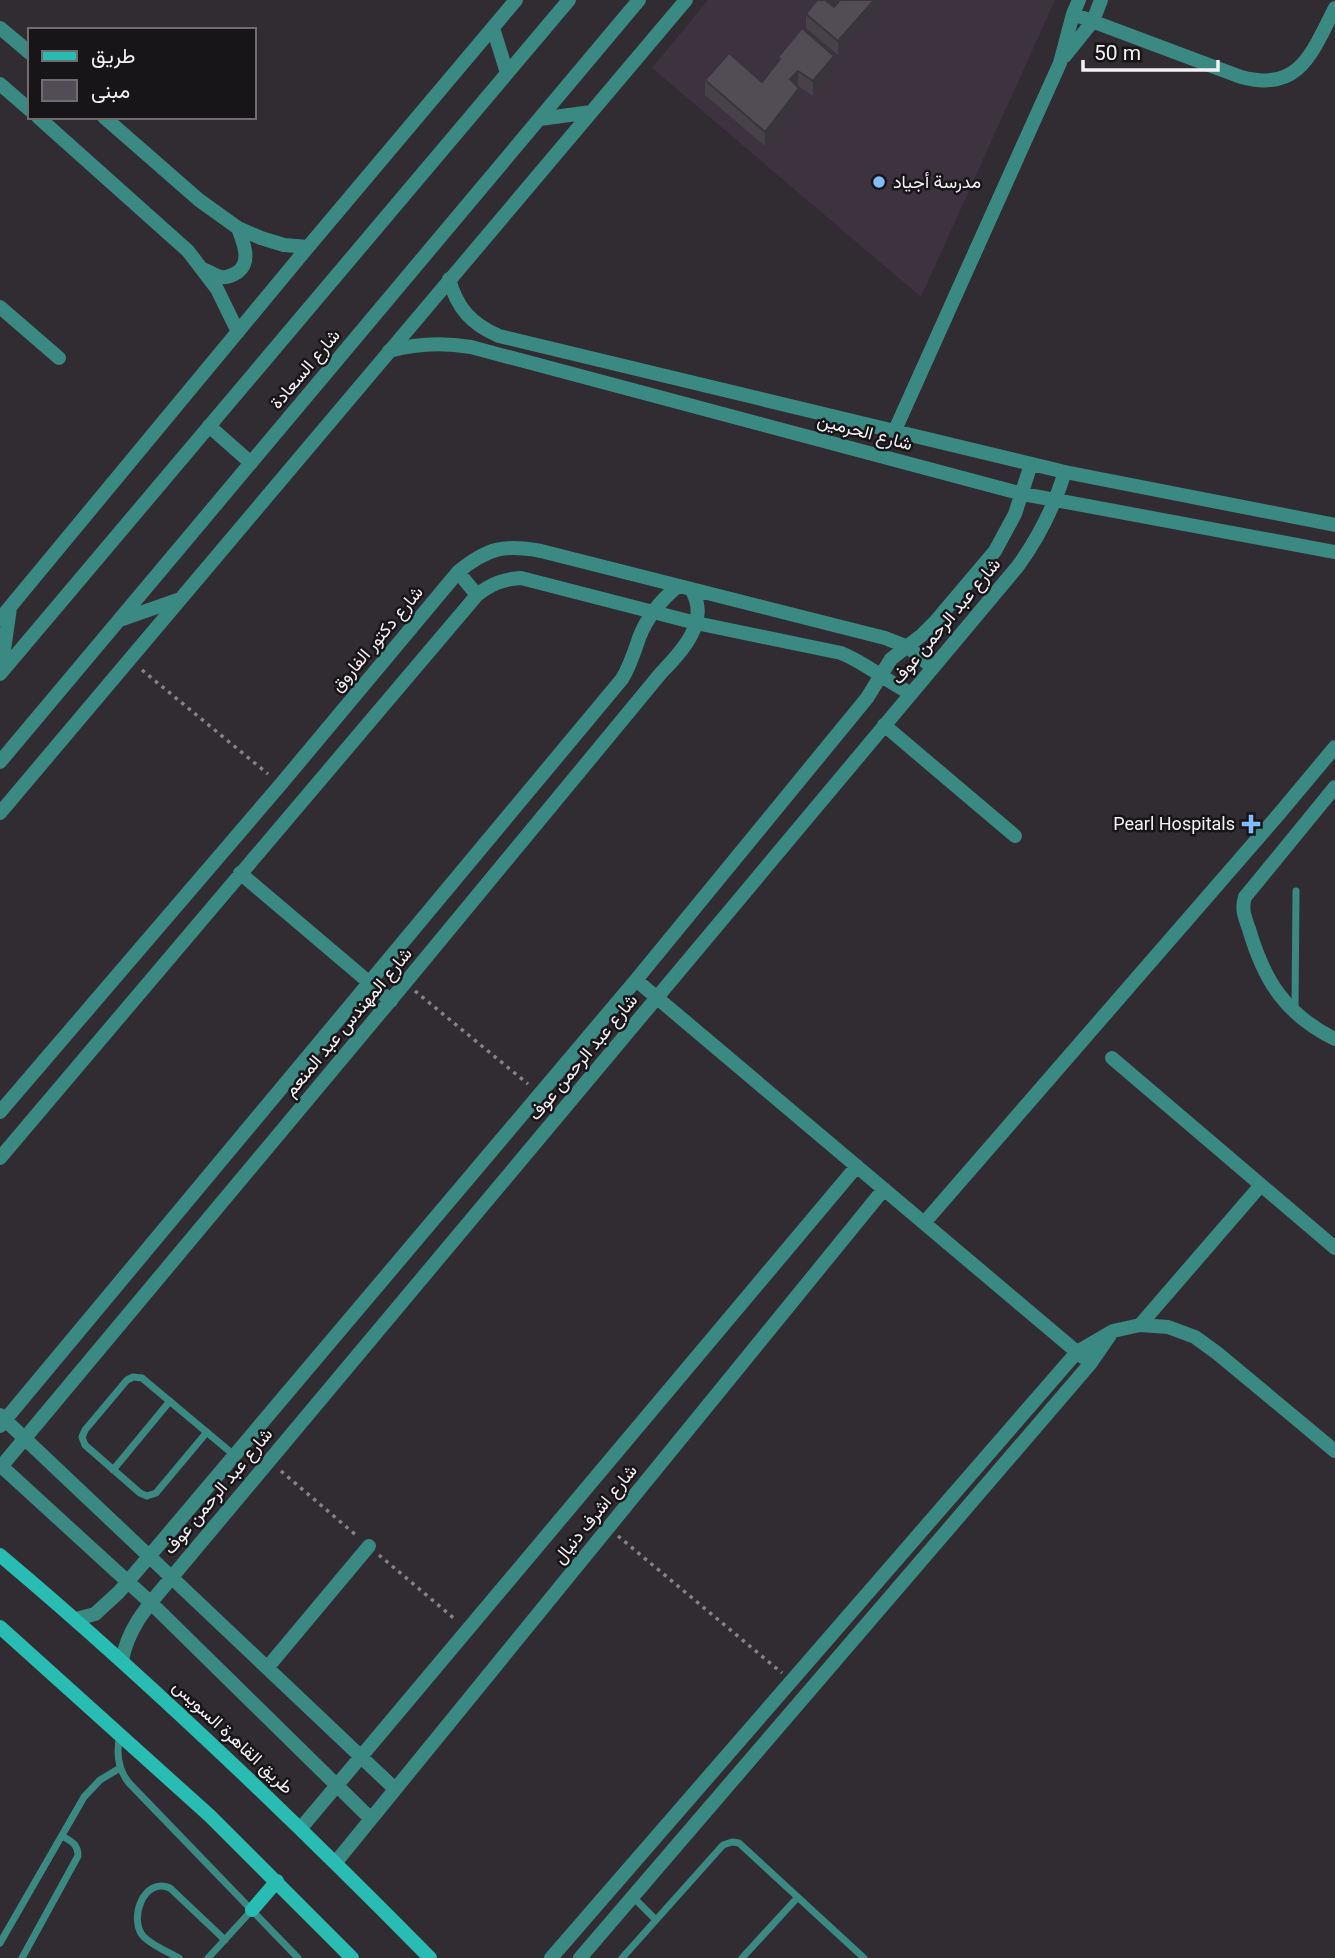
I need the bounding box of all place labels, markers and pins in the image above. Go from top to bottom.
place label: مدرسة أجياد [893,171,981,193]
marker: مدرسة أجياد [871,174,887,190]
place label: Pearl Hospitals [1113,813,1235,834]
marker: Pearl Hospitals [1241,814,1261,834]

